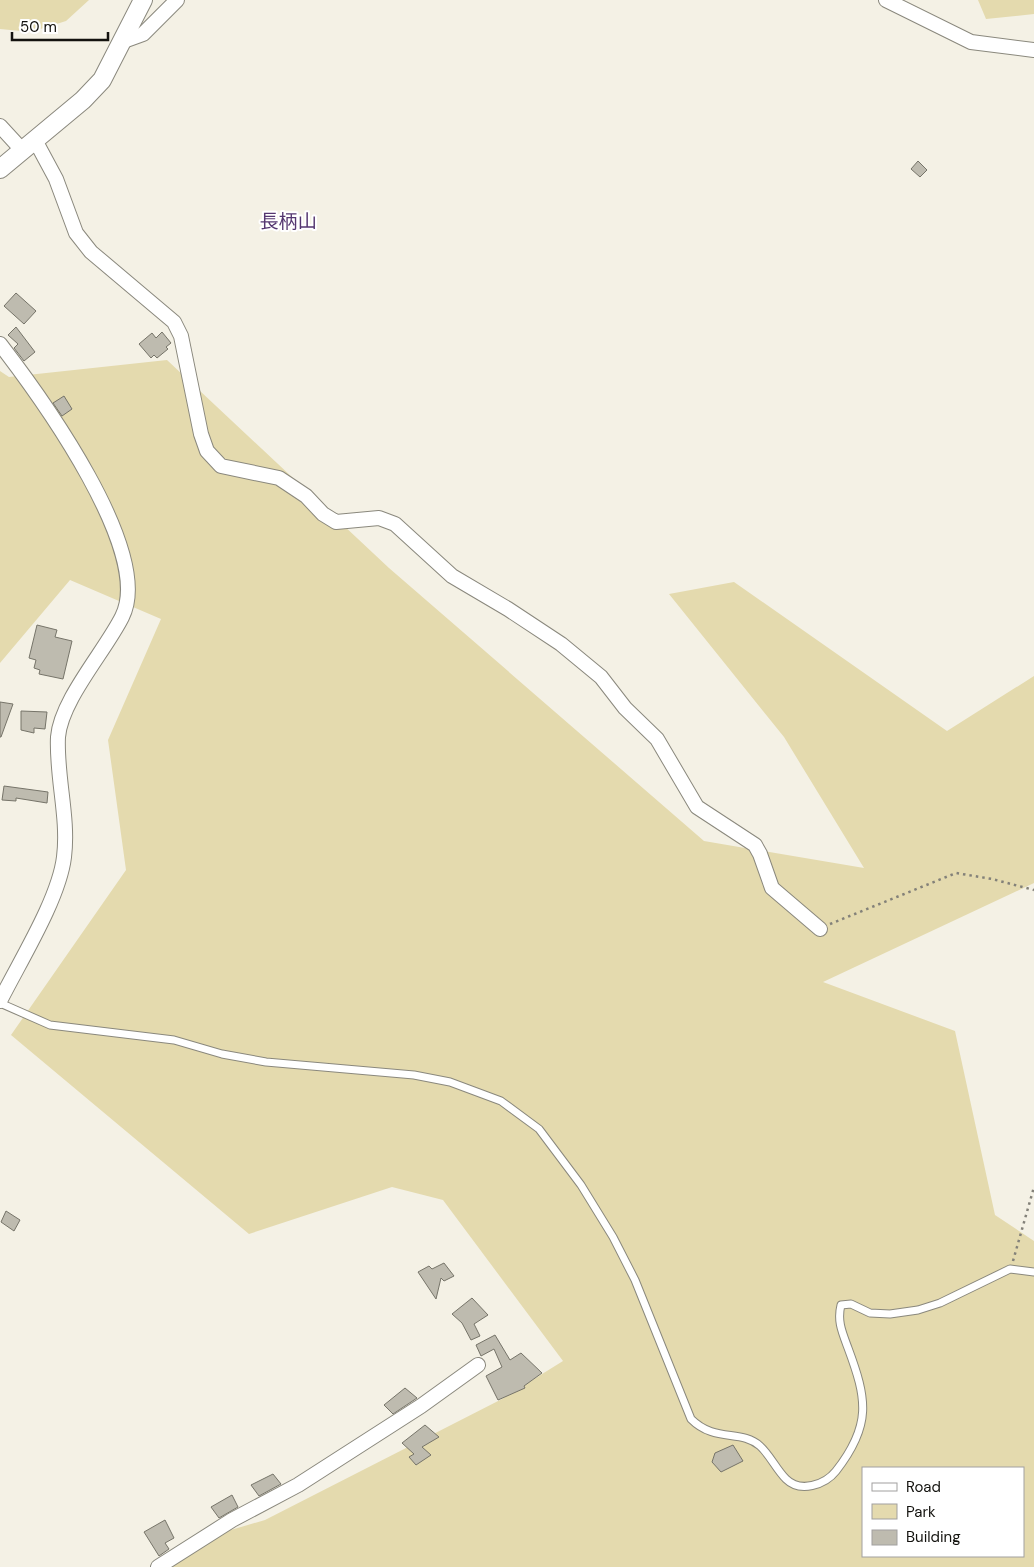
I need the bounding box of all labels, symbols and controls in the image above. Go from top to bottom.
scale bar [12,10,109,42]
text: 50 m [20,17,57,37]
district label: 長柄山 [259,209,317,234]
legend [862,1467,1024,1557]
text: Road [906,1477,941,1497]
text: Park [906,1502,936,1522]
text: Building [906,1527,961,1547]

